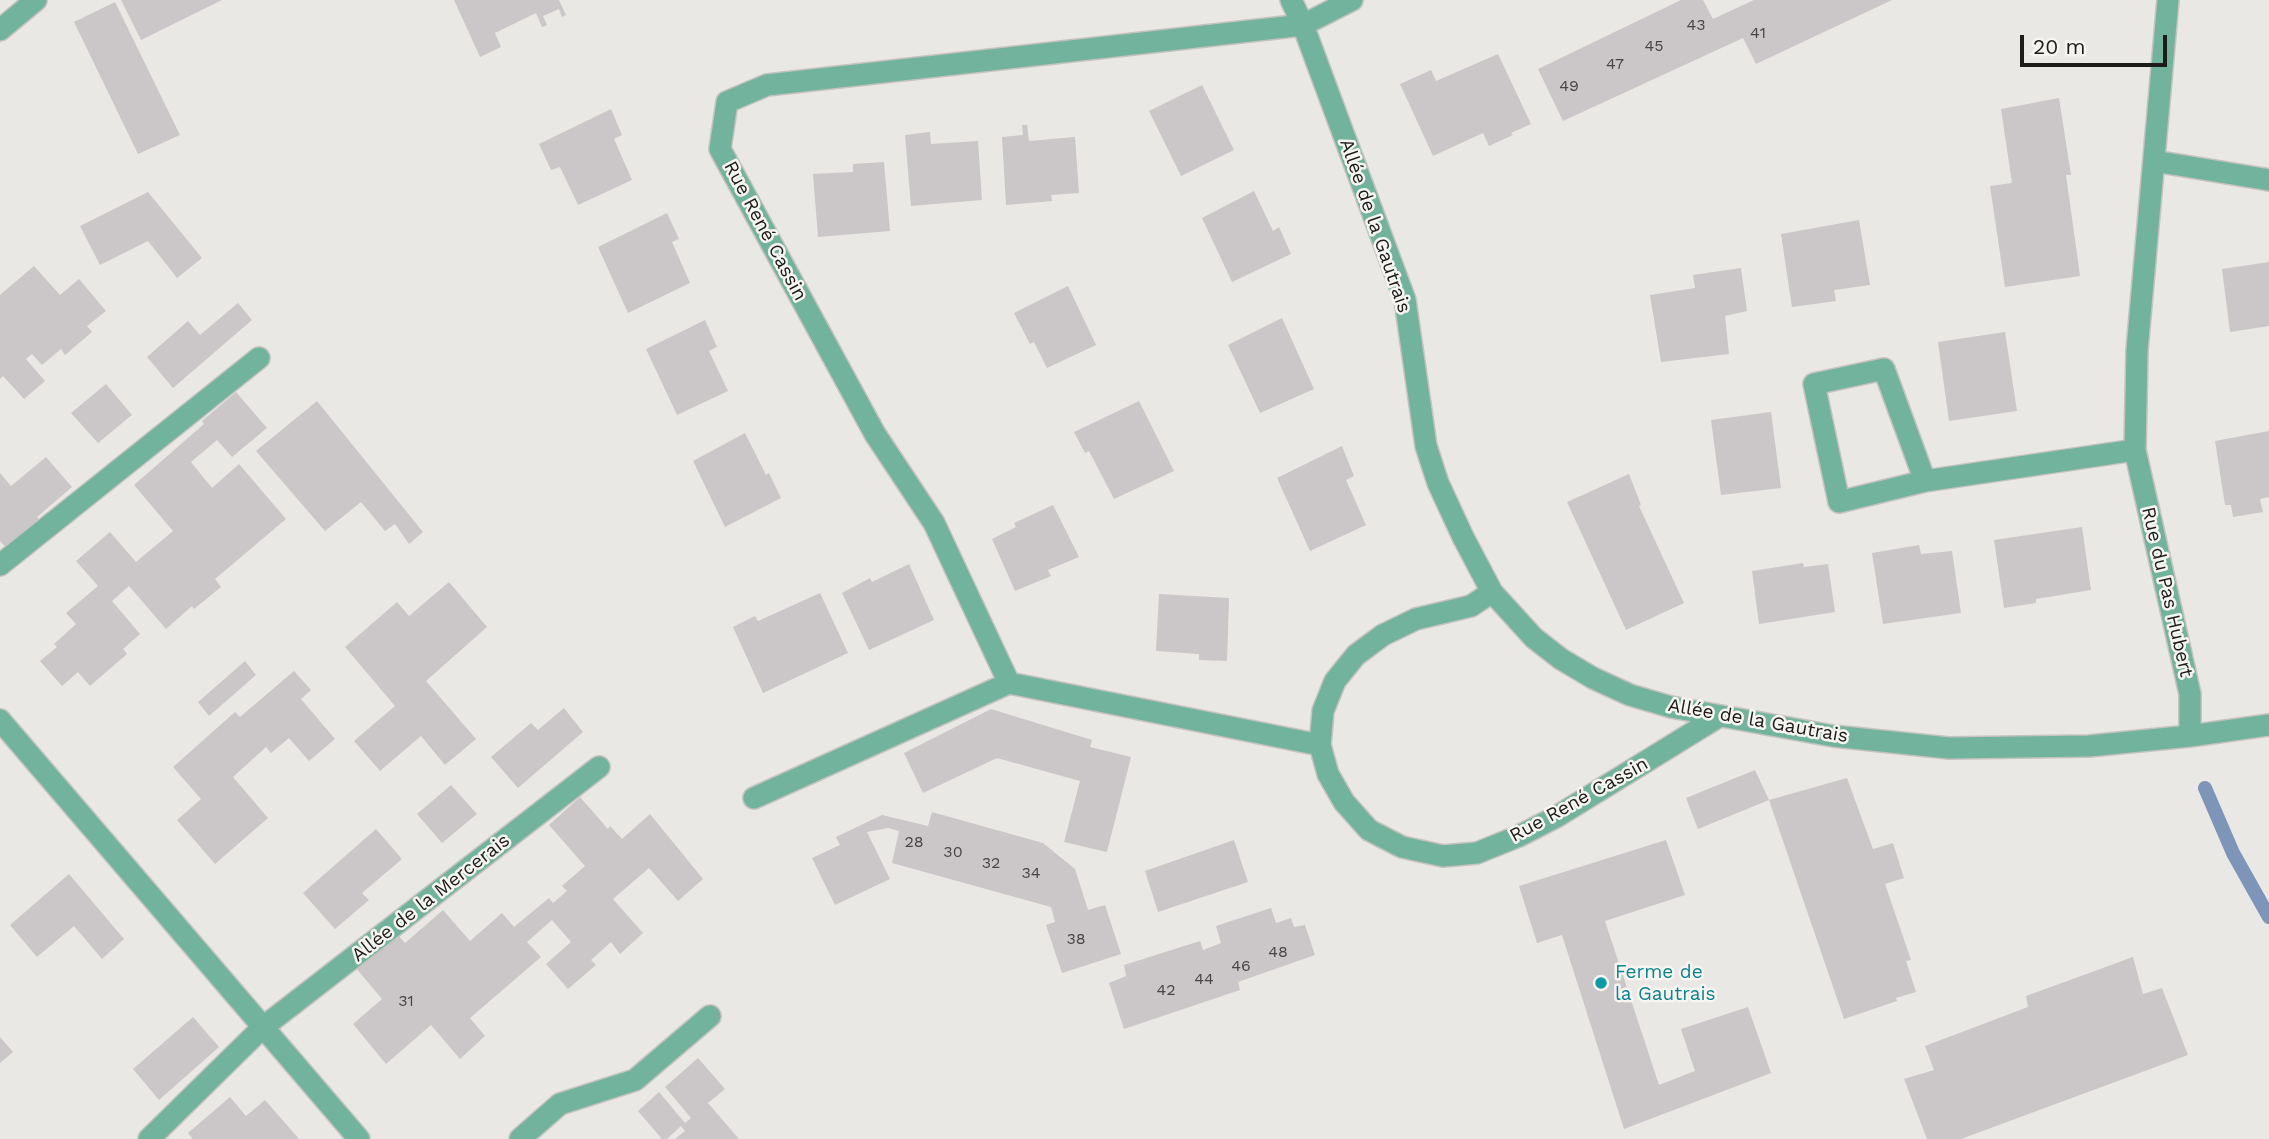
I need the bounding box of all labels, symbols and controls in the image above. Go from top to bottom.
house number: 43 [1686,15,1706,35]
scale bar [2024,21,2171,65]
house number: 41 [1750,23,1766,43]
text: 20 m [2033,34,2085,59]
house number: 45 [1644,36,1664,56]
house number: 47 [1606,54,1624,74]
house number: 49 [1559,76,1579,96]
street label: Allée de la Gautrais [1335,136,1415,316]
street label: Rue René Cassin [719,157,811,305]
street label: Rue du Pas Hubert [2136,505,2198,679]
street label: Allée de la Gautrais [1666,694,1850,748]
street label: Rue René Cassin [1506,753,1652,847]
street label: Allée de la Mercerais [347,829,515,967]
house number: 28 [904,832,924,852]
house number: 30 [943,842,963,862]
house number: 32 [982,853,1000,873]
house number: 34 [1021,863,1041,883]
house number: 38 [1066,929,1086,949]
house number: 48 [1268,942,1288,962]
house number: 46 [1231,956,1251,976]
place label: Ferme de la Gautrais [1615,961,1716,1005]
house number: 44 [1194,969,1214,989]
marker: Ferme de la Gautrais [1593,975,1609,991]
house number: 42 [1156,980,1176,1000]
house number: 31 [398,991,414,1011]

